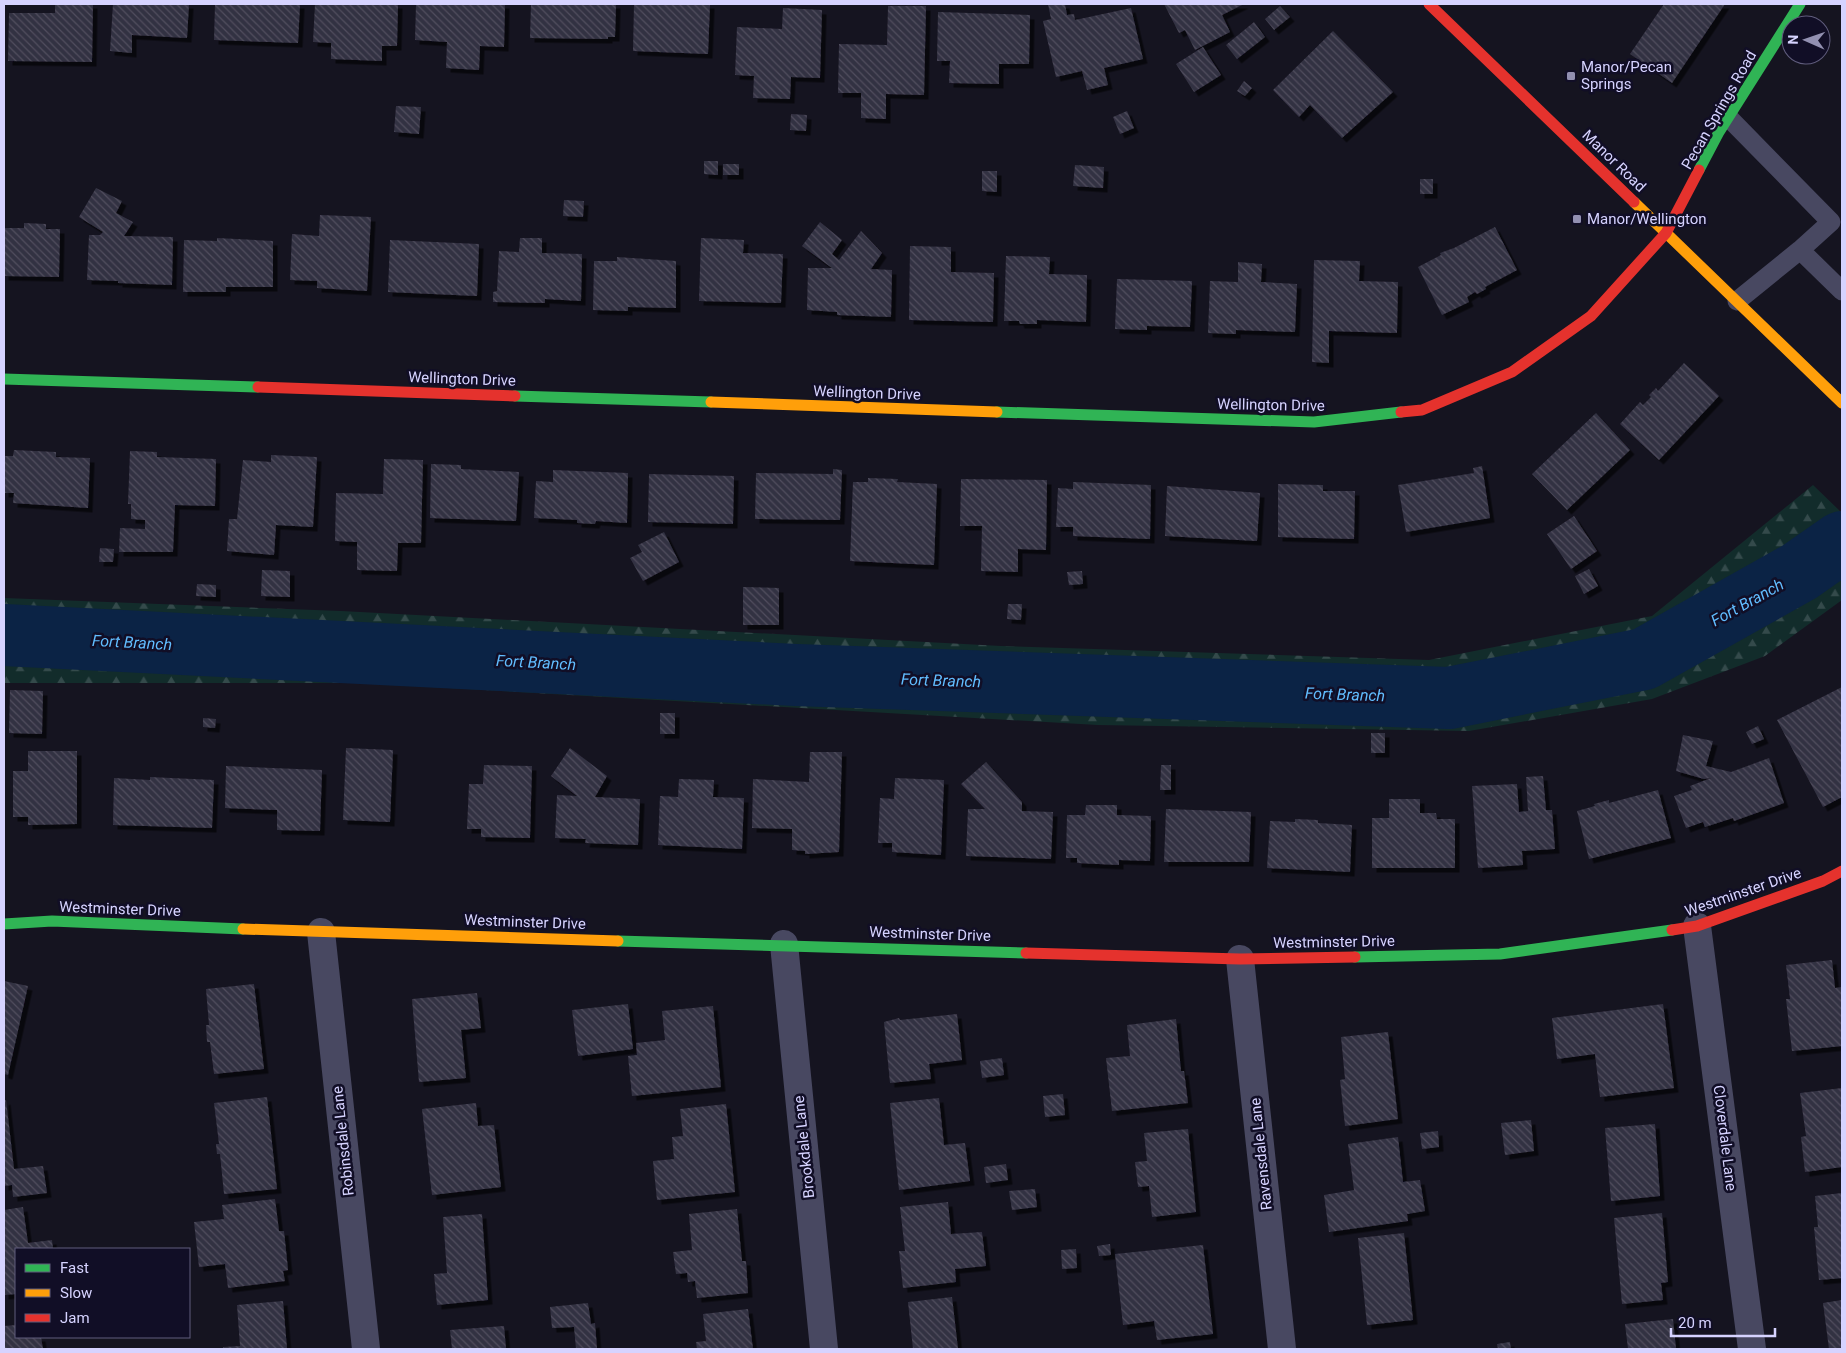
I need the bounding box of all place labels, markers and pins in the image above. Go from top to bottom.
place label: Manor/Pecan Springs [1581,58,1672,93]
marker: Manor/Pecan Springs [1565,70,1577,82]
place label: Manor/Wellington [1587,210,1707,228]
marker: Manor/Wellington [1571,213,1583,225]

